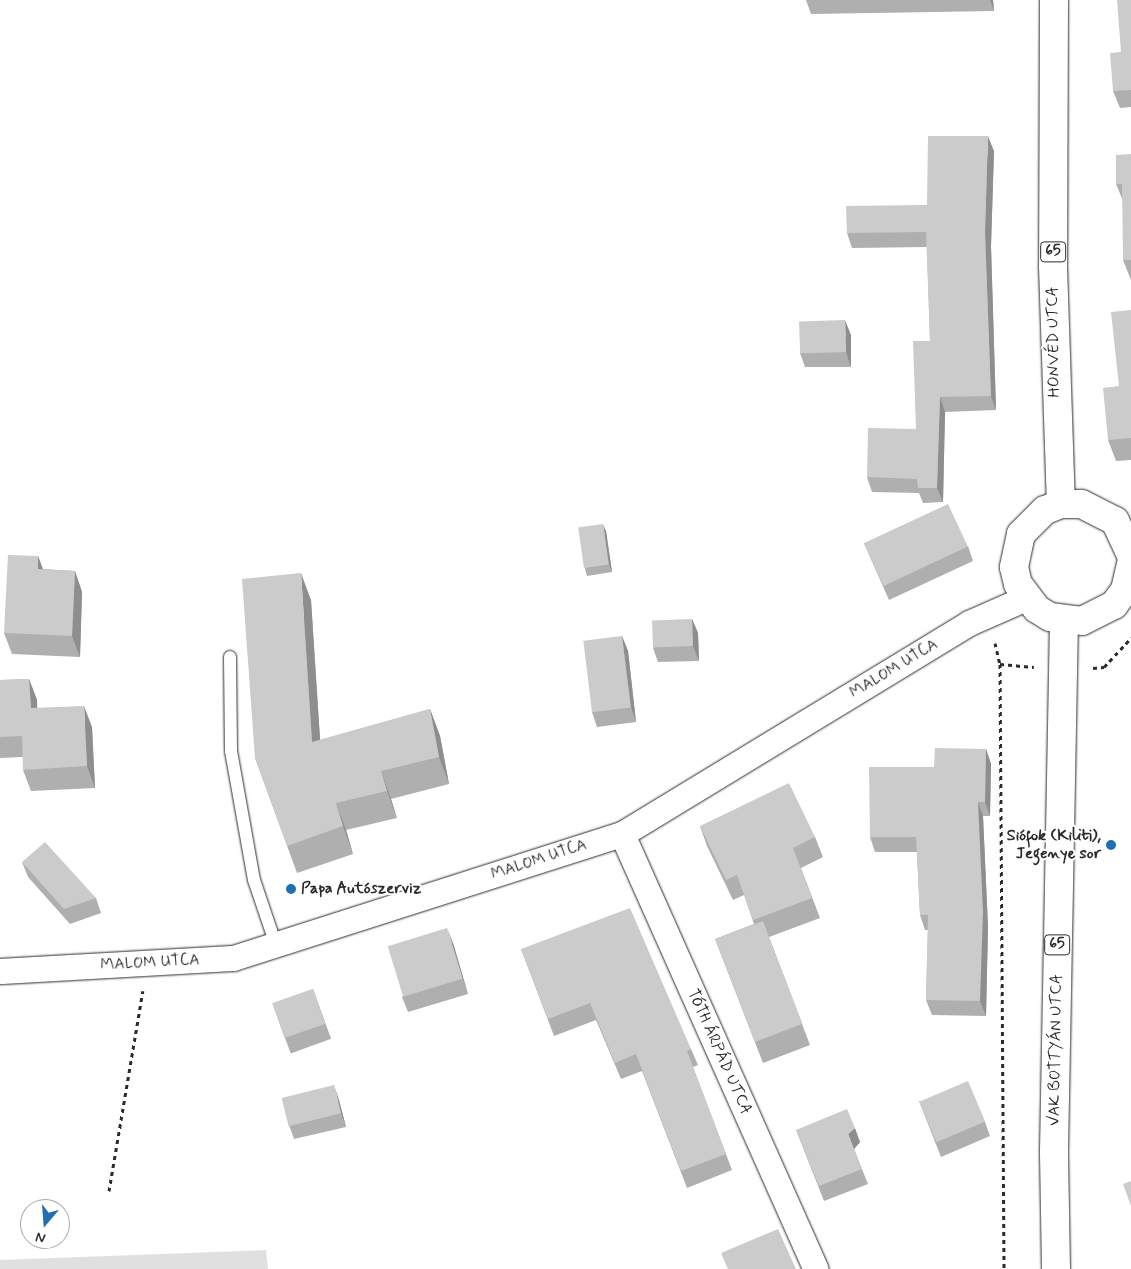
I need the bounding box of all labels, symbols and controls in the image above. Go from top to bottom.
road number: 65 [1039,240,1067,264]
street label: HONVÉD UTCA [1043,288,1065,396]
street label: MALOM UTCA [846,635,942,703]
place label: Siófok (Kiliti), Jegenye sor [1007,826,1101,864]
street label: MALOM UTCA [489,835,589,885]
marker: Siófok (Kiliti), Jegenye sor [1105,839,1117,851]
place label: Papa Autószerviz [301,879,420,899]
marker: Papa Autószerviz [285,883,297,895]
road number: 65 [1043,932,1071,958]
street label: MALOM UTCA [100,951,200,975]
street label: VAK BOTTYÁN UTCA [1045,974,1067,1126]
street label: TÓTH ÁRPÁD UTCA [683,987,755,1117]
north arrow [20,1199,70,1249]
text: N [33,1227,48,1247]

